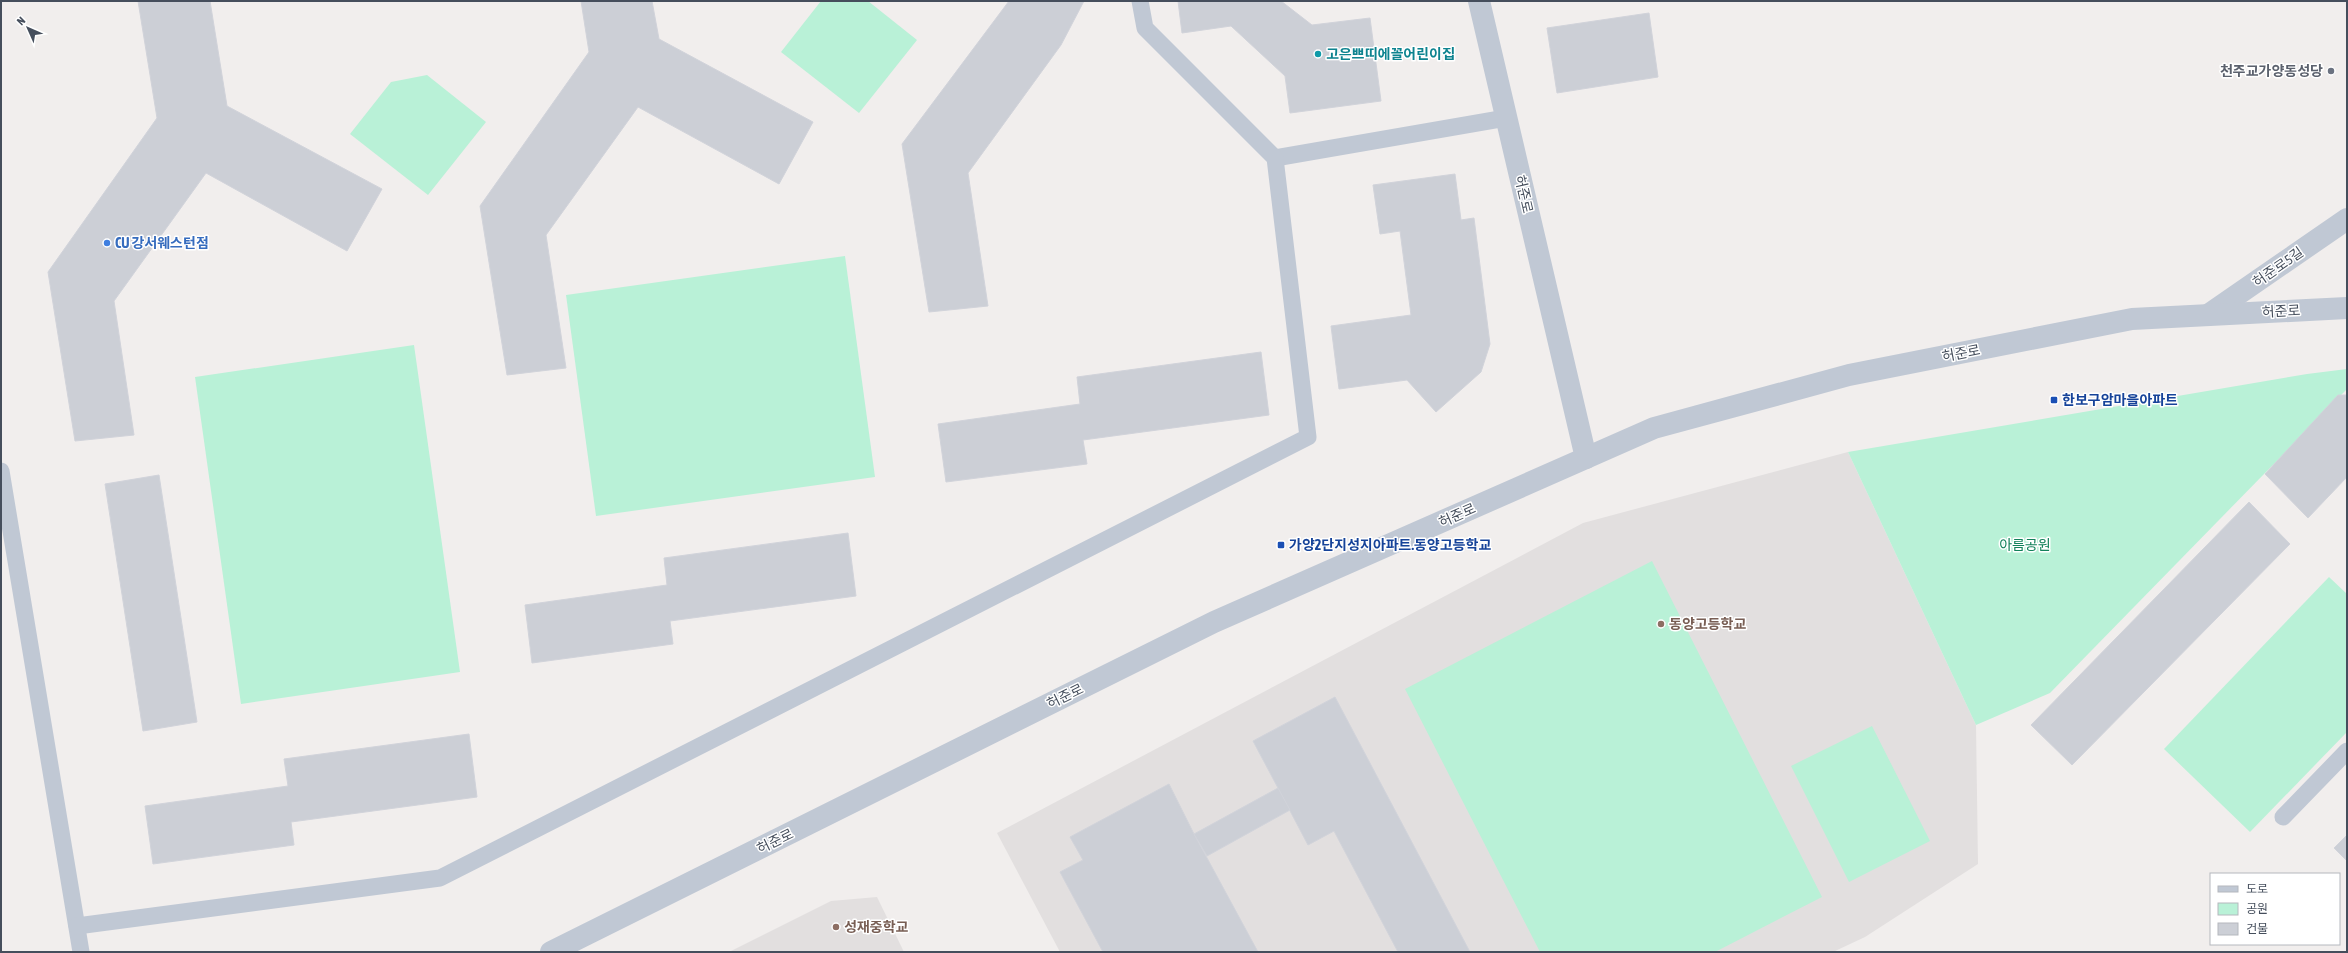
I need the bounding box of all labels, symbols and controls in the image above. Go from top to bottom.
north arrow [8,8,48,48]
text: N [14,14,27,27]
place label: 고은쁘띠에꼴어린이집 [1326,46,1455,62]
marker: 고은쁘띠에꼴어린이집 [1313,49,1323,59]
place label: 천주교가양동성당 [2220,63,2323,79]
marker: 천주교가양동성당 [2326,66,2336,76]
street label: 허준로 [1512,173,1536,215]
place label: CU 강서웨스턴점 [115,235,209,251]
marker: CU 강서웨스턴점 [102,238,112,248]
street label: 허준로5길 [2250,244,2306,290]
street label: 허준로 [2261,302,2301,320]
street label: 허준로 [1941,341,1982,365]
place label: 한보구암마을아파트 [2062,392,2178,408]
marker: 한보구암마을아파트 [2049,395,2059,405]
street label: 허준로 [1436,500,1478,530]
place label: 가양2단지성지아파트.동양고등학교 [1289,537,1491,553]
park label: 아름공원 [1999,537,2051,553]
marker: 가양2단지성지아파트.동양고등학교 [1276,540,1286,550]
place label: 동양고등학교 [1669,616,1746,632]
marker: 동양고등학교 [1656,619,1666,629]
street label: 허준로 [1044,680,1086,712]
street label: 허준로 [754,825,796,857]
legend [2210,873,2340,945]
text: 도로 [2246,882,2268,896]
text: 공원 [2246,902,2268,916]
place label: 성재중학교 [844,919,909,935]
marker: 성재중학교 [831,922,841,932]
text: 건물 [2246,922,2268,936]

